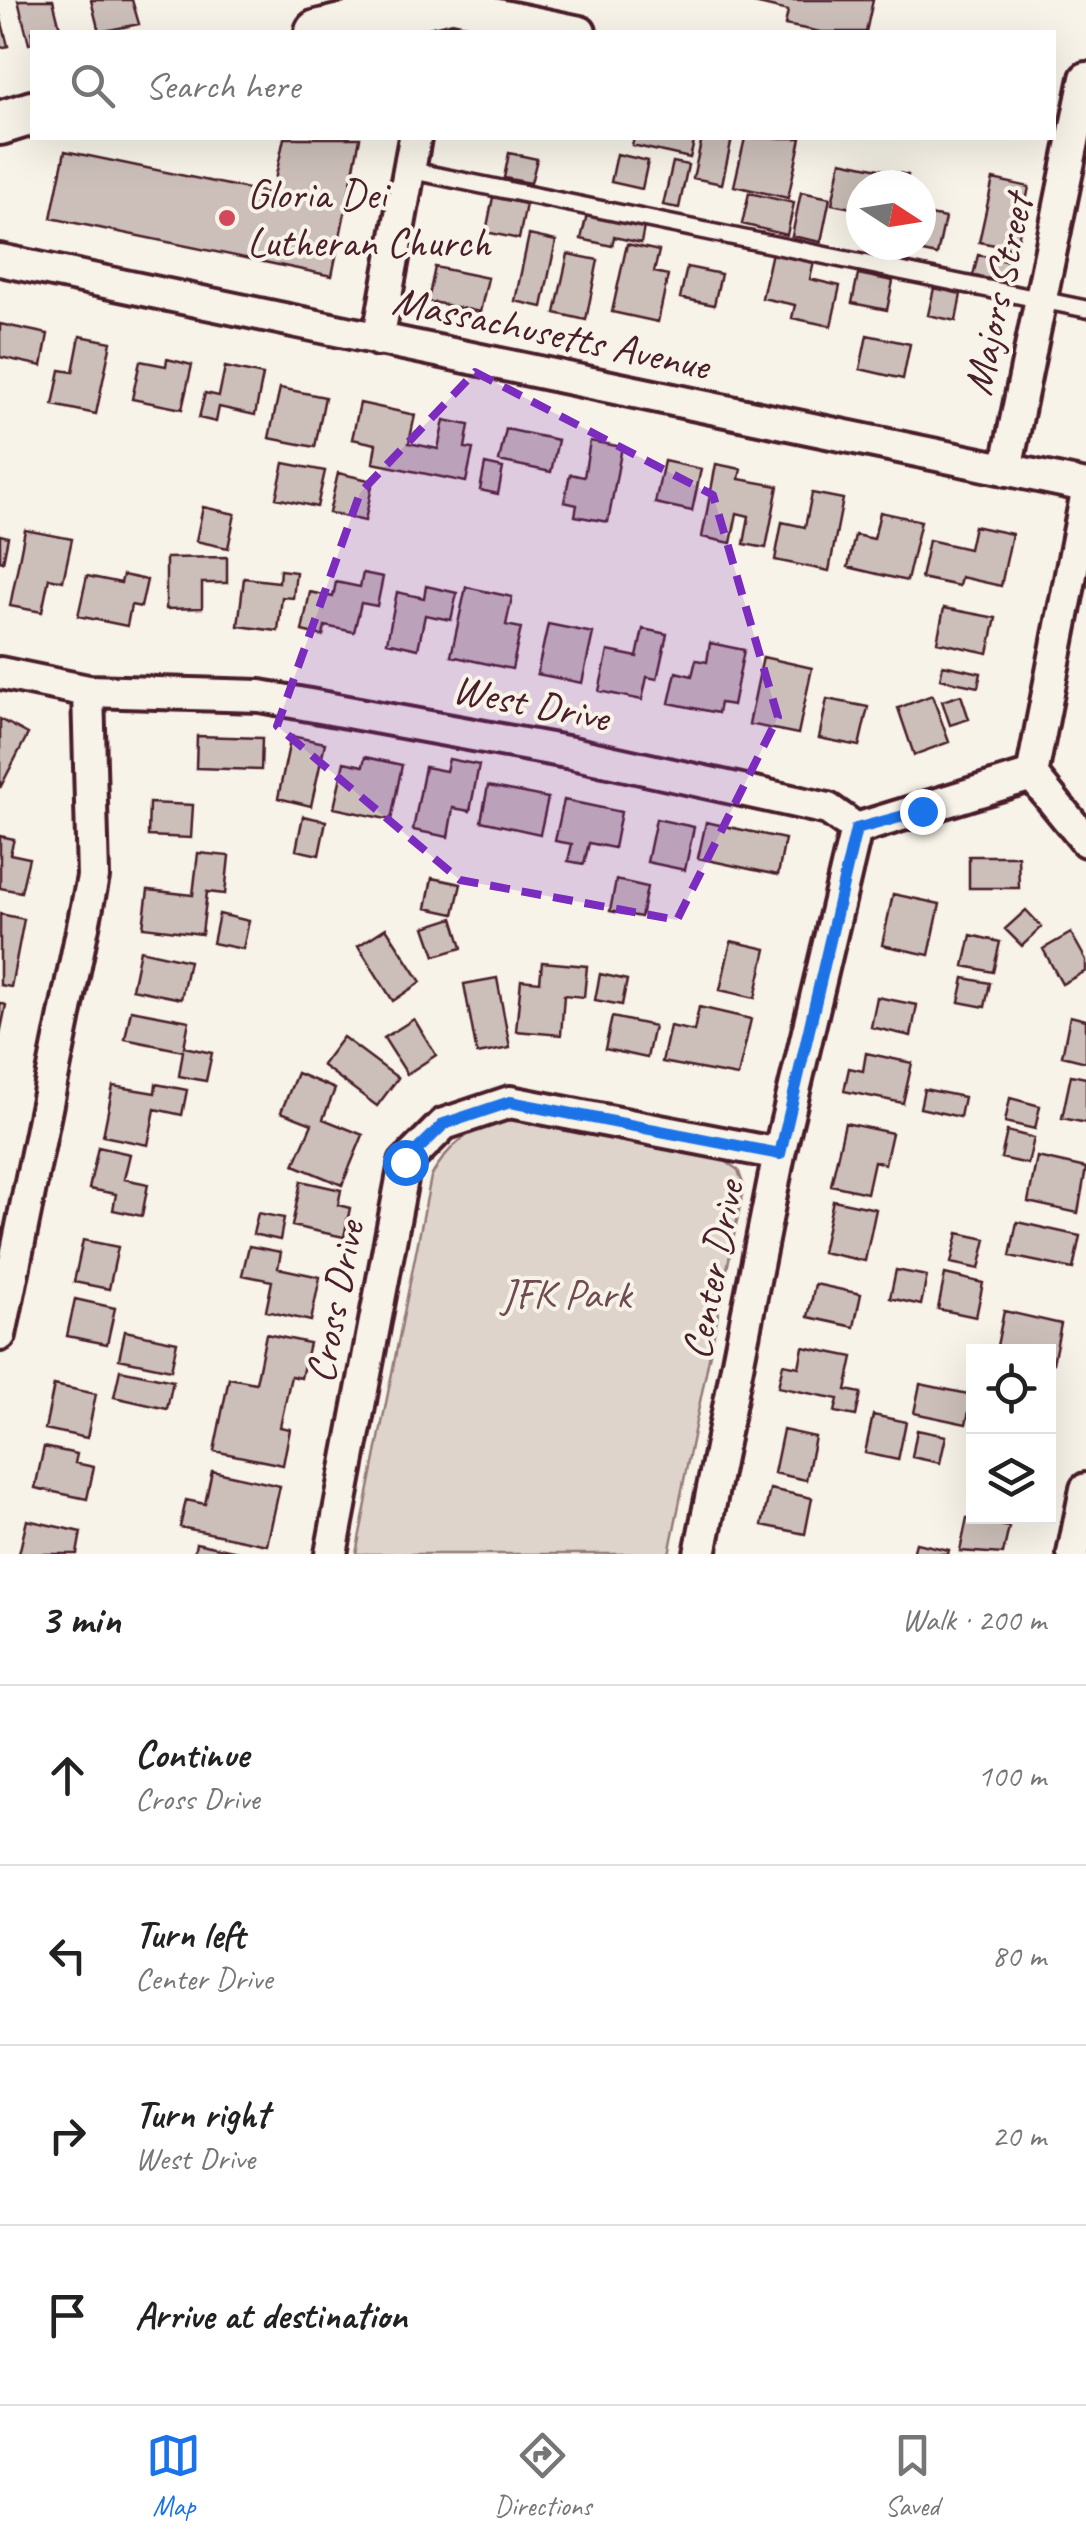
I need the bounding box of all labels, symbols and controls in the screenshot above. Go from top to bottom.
search box [30,30,1056,140]
icon: search [65,58,120,113]
text: Search here [145,62,300,109]
place label: Gloria Dei Lutheran Church [247,168,492,269]
north arrow [846,170,936,260]
street label: Majors Street [951,185,1046,400]
marker: Gloria Dei Lutheran Church [216,207,238,229]
street label: Massachusetts Avenue [388,274,716,393]
street label: West Drive [449,662,616,744]
route end [900,789,946,835]
route start [383,1140,429,1186]
street label: Center Drive [670,1173,757,1364]
street label: Cross Drive [293,1214,377,1387]
park label: JFK Park [499,1268,634,1321]
map controls [966,1344,1056,1524]
button: locate [966,1344,1056,1434]
button: layers [966,1434,1056,1524]
text: 3 min [40,1593,120,1646]
text: Walk · 200 m [902,1599,1046,1640]
text: Continue [135,1731,249,1778]
icon: ahead [40,1748,95,1803]
text: 100 m [977,1755,1046,1796]
text: Cross Drive [135,1778,259,1819]
text: Turn left [135,1911,245,1958]
icon: left [40,1928,95,1983]
text: 80 m [992,1935,1046,1976]
text: Center Drive [135,1958,272,1999]
text: Turn right [135,2091,269,2138]
icon: right [40,2108,95,2163]
text: 20 m [992,2115,1046,2156]
text: West Drive [135,2138,255,2179]
icon: arrive [40,2288,95,2343]
text: Arrive at destination [135,2292,407,2339]
tab: Map [146,2428,201,2523]
tab: Directions [494,2428,592,2523]
tab: Saved [885,2428,940,2523]

